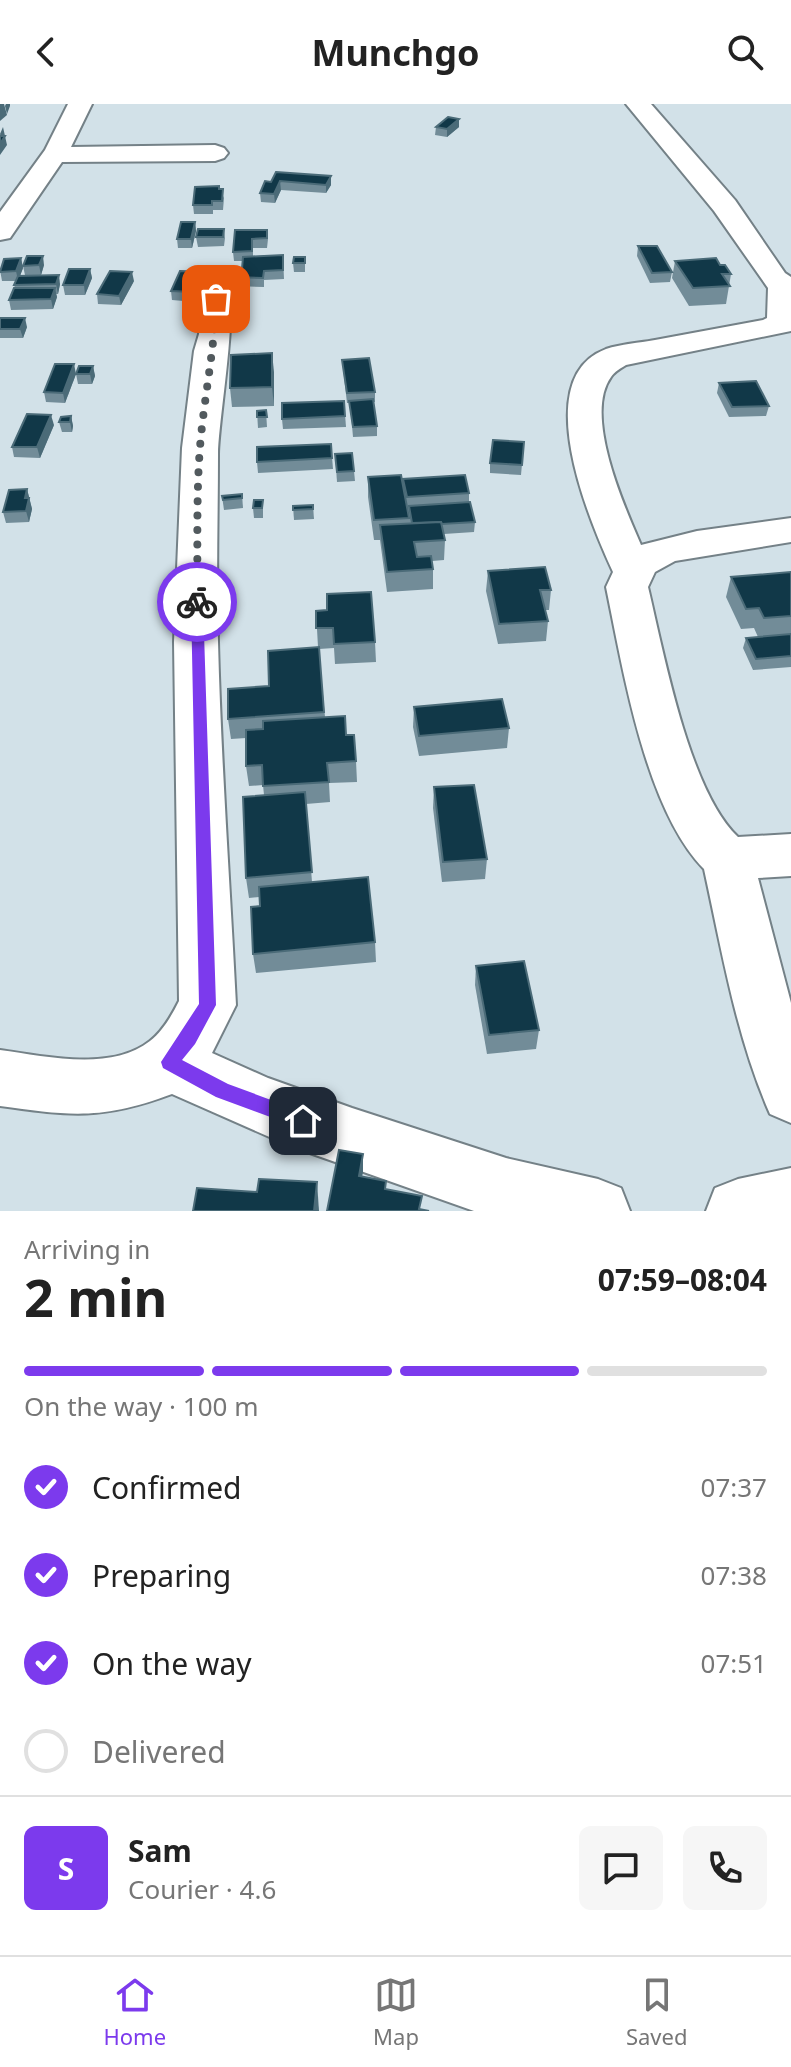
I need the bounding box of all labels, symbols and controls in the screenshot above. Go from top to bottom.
text: Munchgo [312,28,479,77]
icon: back [24,30,68,74]
icon: search [723,30,767,74]
pin [182,265,250,333]
icon: bag [194,277,238,321]
courier [157,562,237,642]
icon: bike [175,580,219,624]
pin [269,1087,337,1155]
icon: home [281,1099,325,1143]
text: Arriving in [24,1231,150,1267]
text: 07:59–08:04 [598,1259,767,1300]
text: 2 min [24,1261,167,1332]
text: On the way · 100 m [24,1388,258,1424]
icon: check [24,1465,68,1509]
text: Confirmed [92,1467,242,1508]
text: 07:37 [701,1469,767,1505]
icon: check [24,1553,68,1597]
text: Preparing [92,1555,231,1596]
text: 07:38 [701,1557,767,1593]
icon: check [24,1641,68,1685]
text: On the way [92,1643,252,1684]
text: 07:51 [701,1645,767,1681]
text: Delivered [92,1731,226,1772]
button: chat [579,1826,663,1910]
button: phone [683,1826,767,1910]
text: Sam [128,1830,192,1871]
text: S [58,1848,74,1889]
text: Courier · 4.6 [128,1871,276,1907]
tab: Home [104,1973,166,2051]
tab: Map [373,1973,419,2051]
tab: Saved [626,1973,687,2051]

